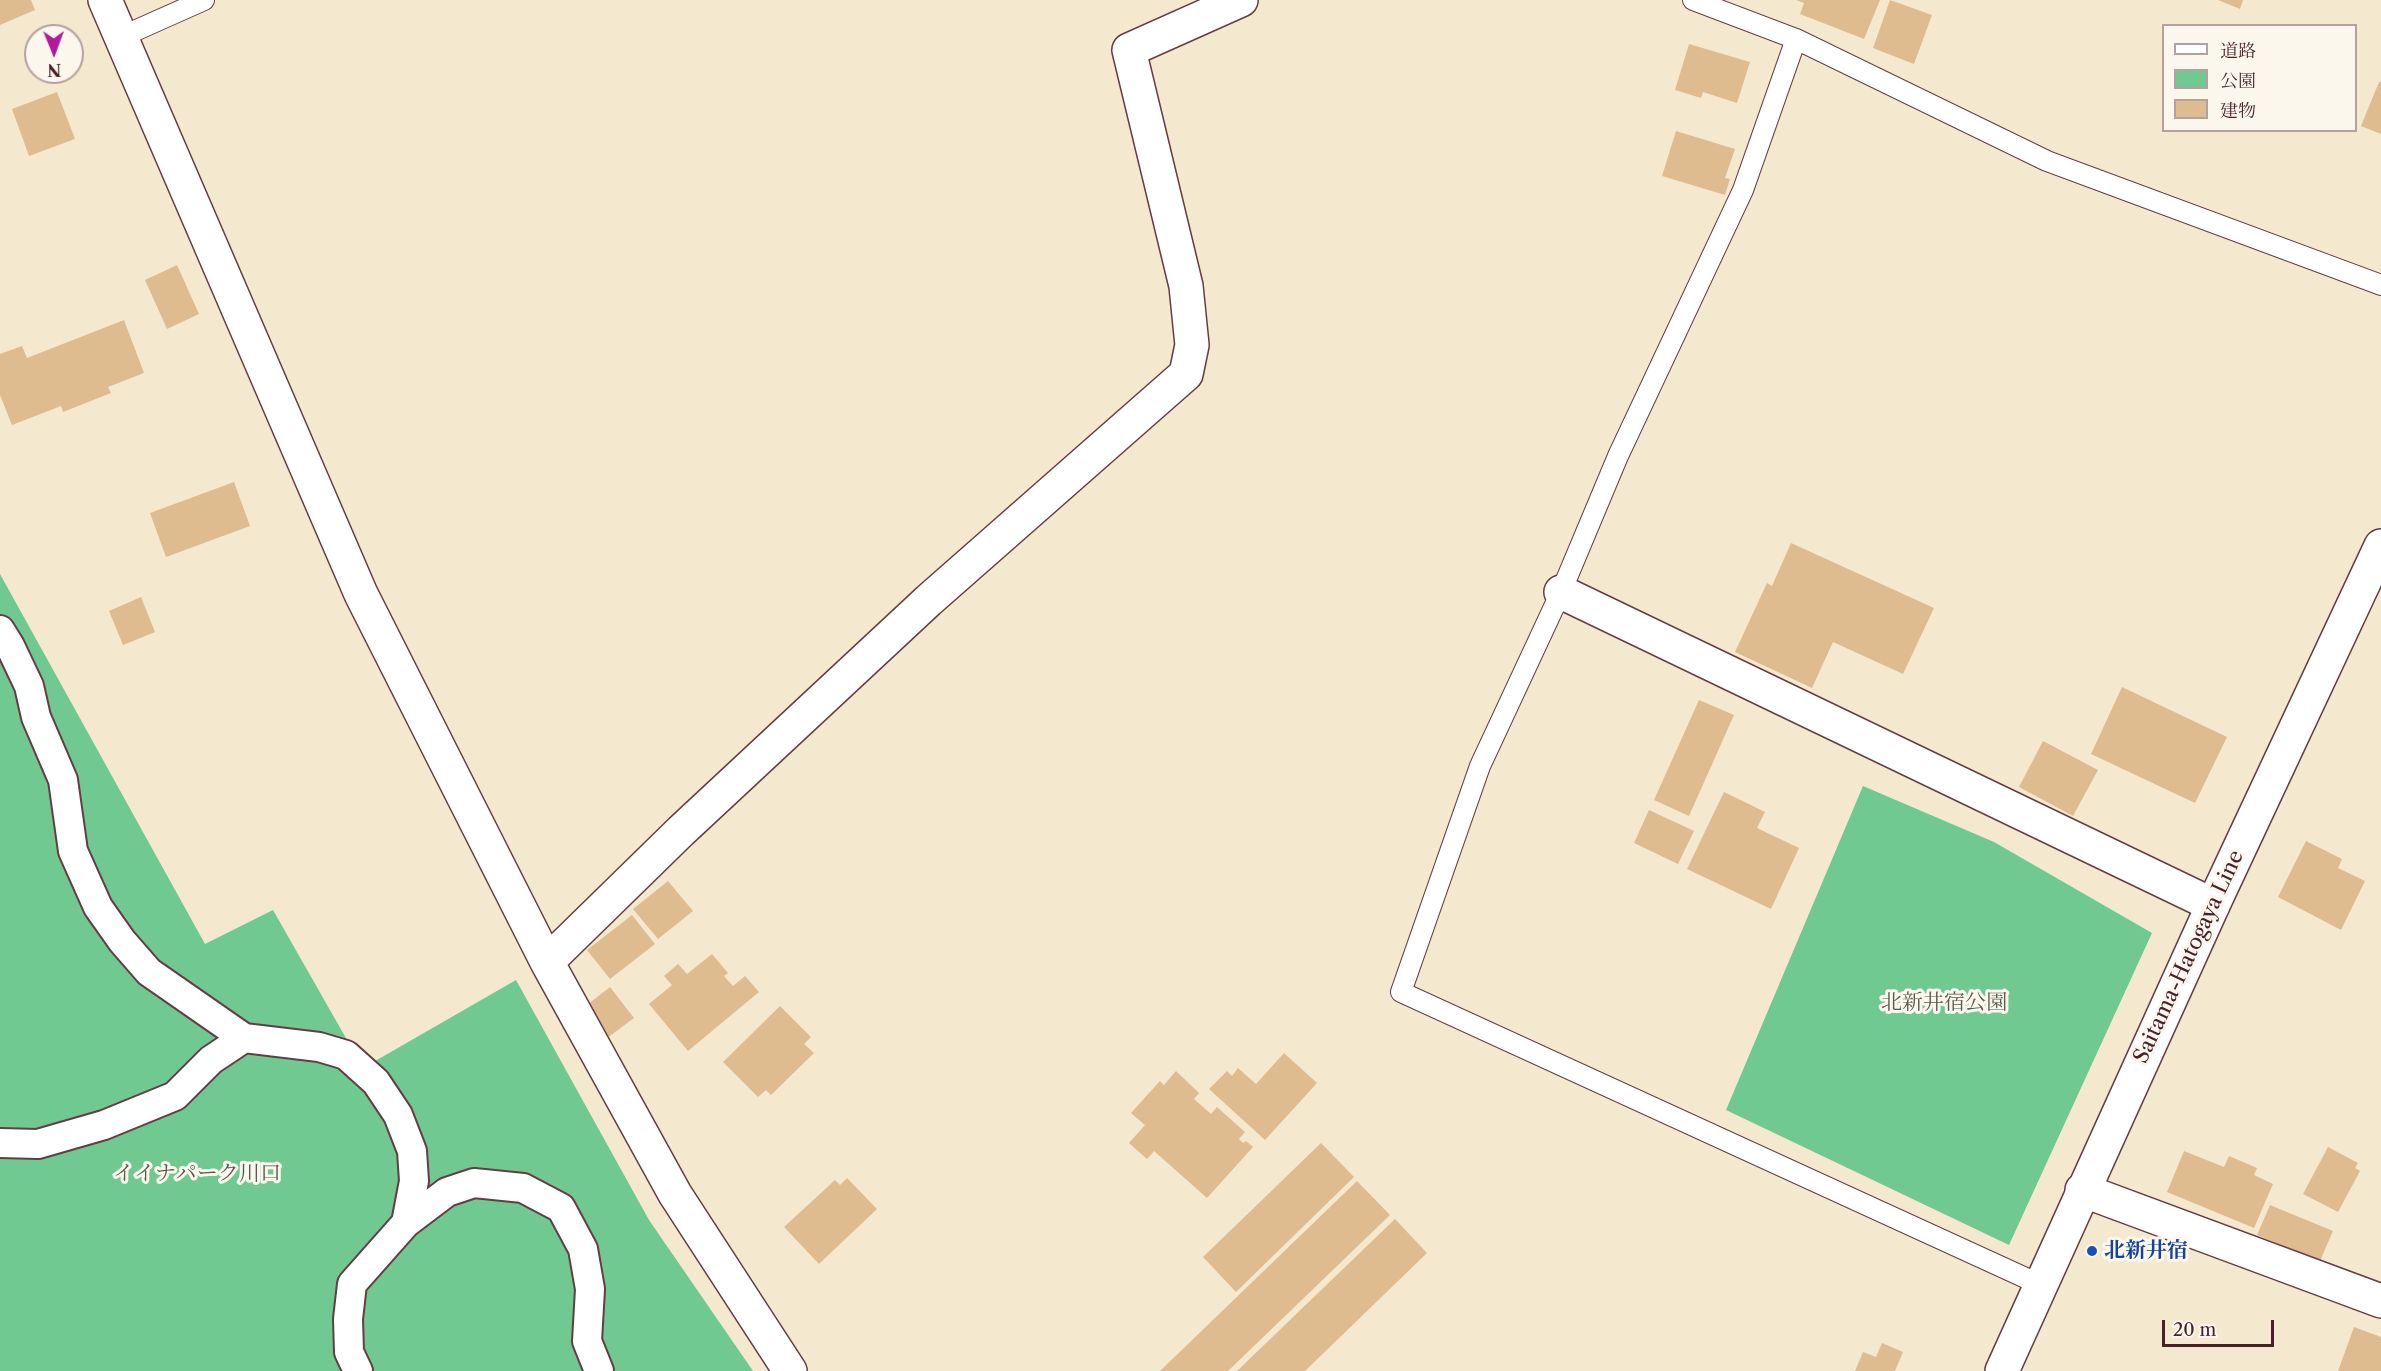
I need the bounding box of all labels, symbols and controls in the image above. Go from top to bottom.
north arrow [24,24,84,84]
legend [2162,24,2357,132]
text: 道路 [2220,40,2256,62]
text: N [47,60,61,80]
text: 公園 [2220,70,2256,92]
text: 建物 [2220,100,2256,122]
street label: Saitama-Hatogaya Line [2129,846,2249,1068]
park label: 北新井宿公園 [1881,990,2007,1016]
park label: イイナパーク川口 [113,1161,281,1187]
place label: 北新井宿 [2104,1238,2188,1264]
marker: 北新井宿 [2085,1244,2099,1258]
scale bar [2165,1308,2278,1346]
text: 20 m [2173,1319,2216,1341]

